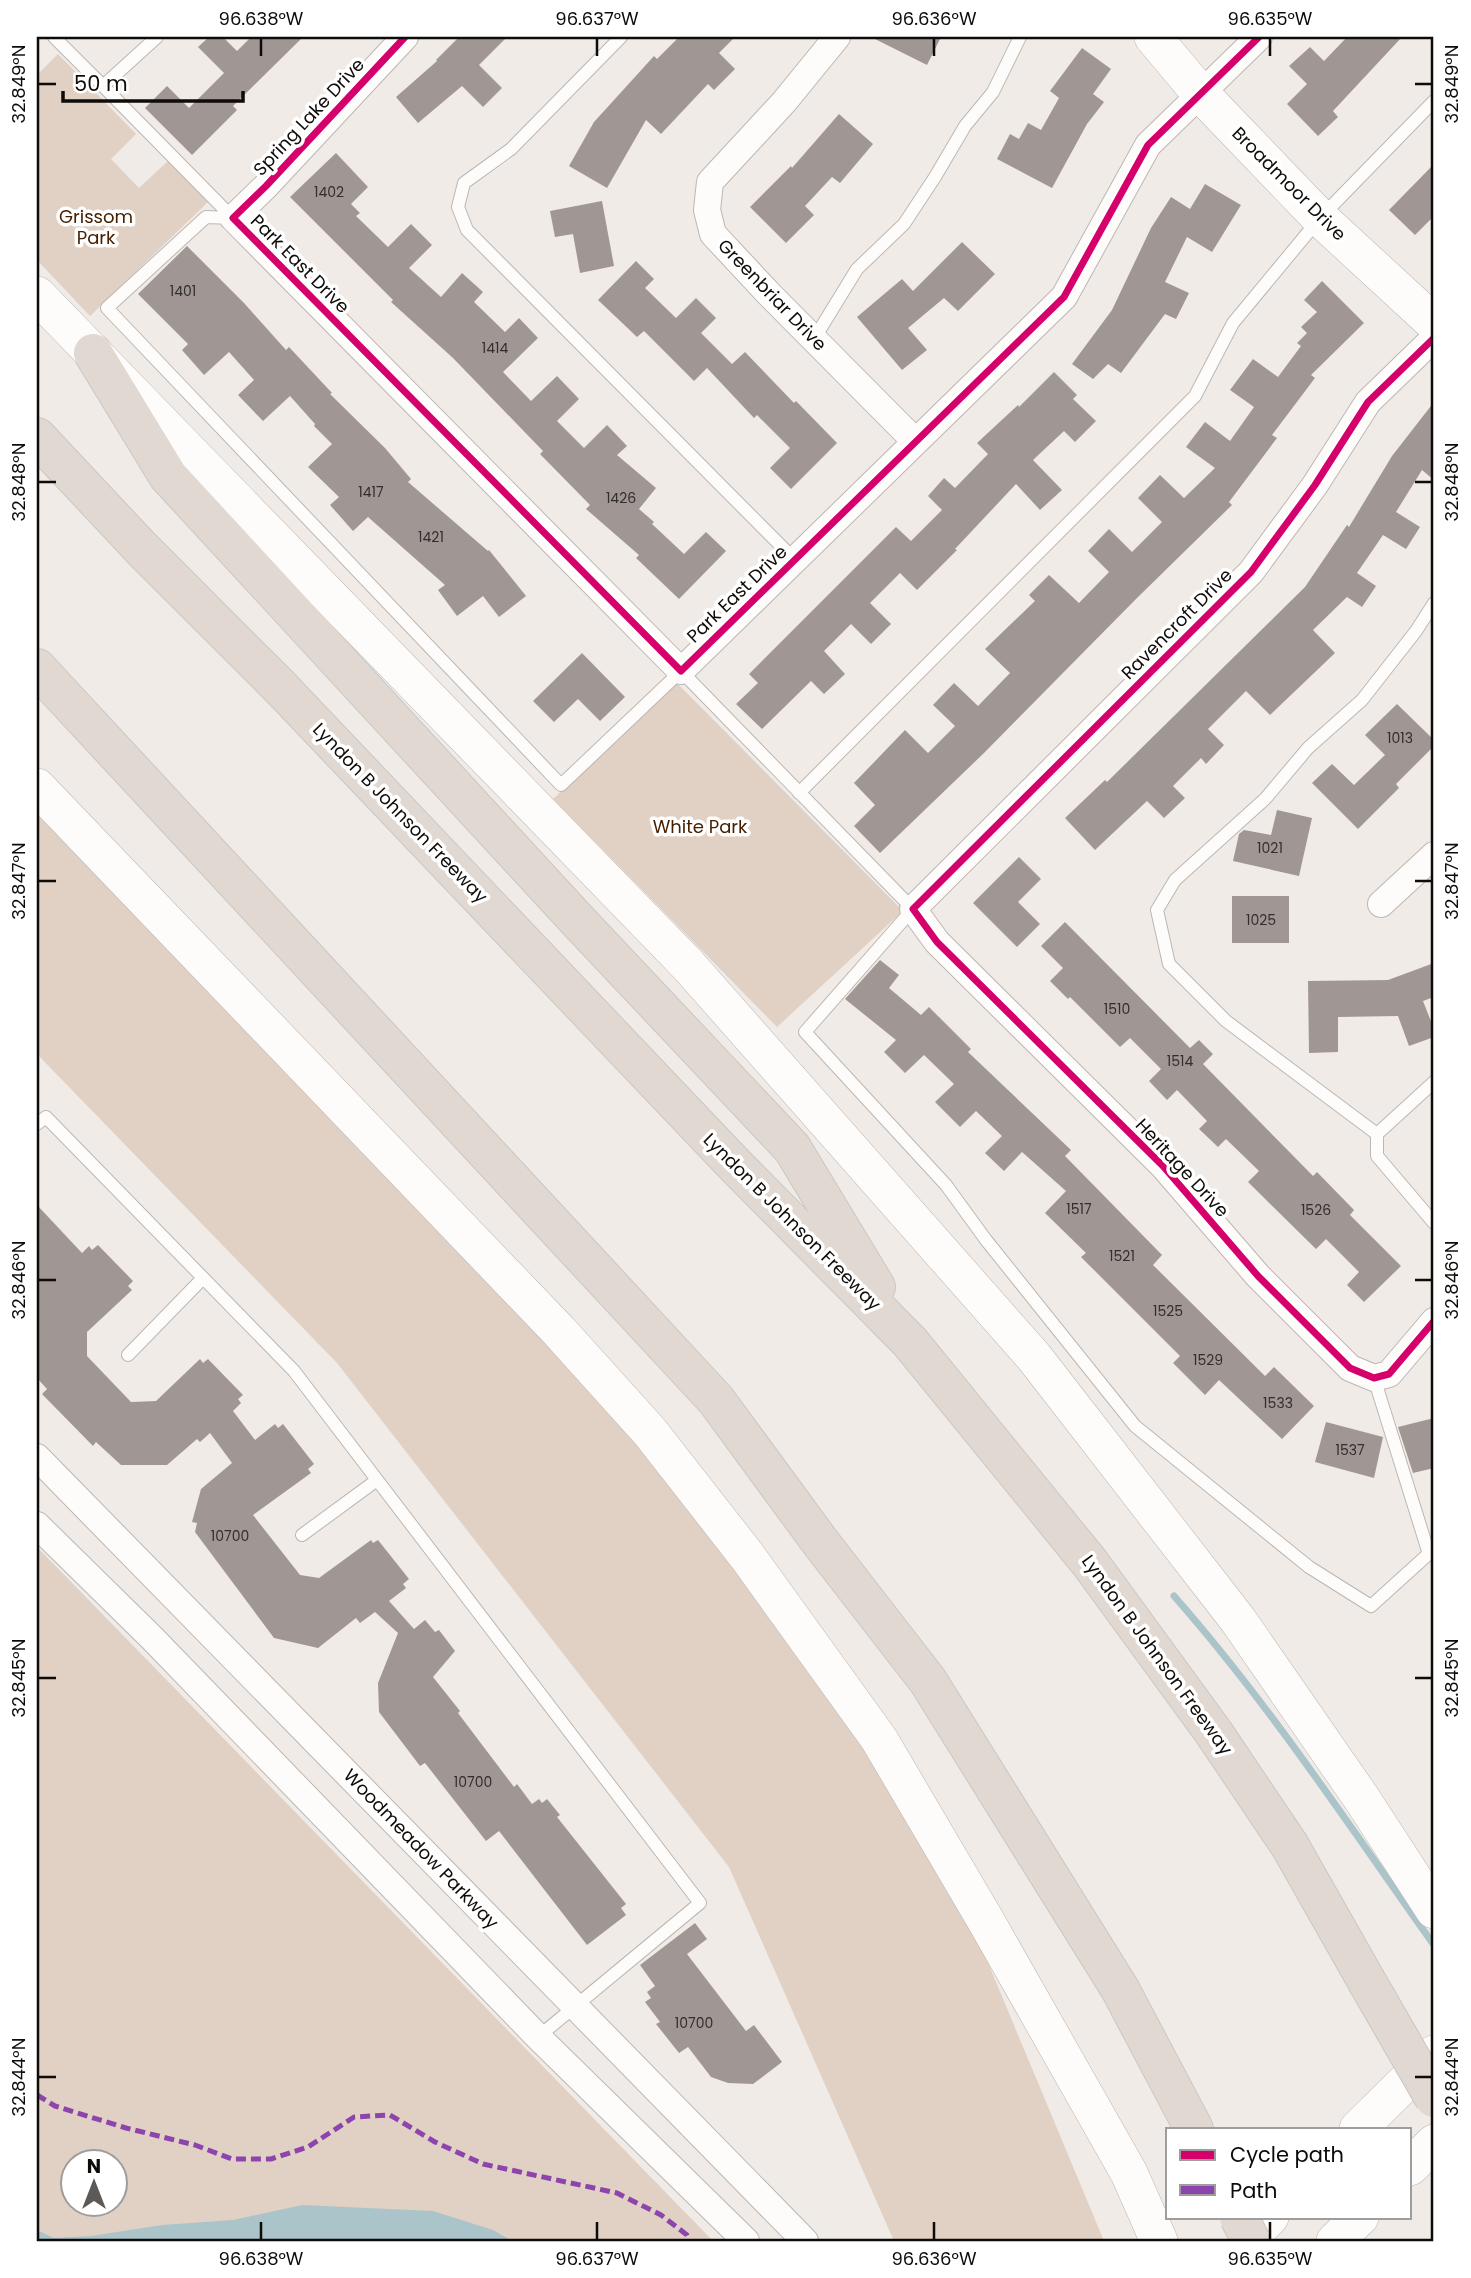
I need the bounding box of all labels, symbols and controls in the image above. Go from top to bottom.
text: 96.638°W [219,6,304,31]
text: 96.637°W [555,6,639,31]
text: 96.636°W [892,6,977,31]
text: 96.635°W [1228,6,1313,31]
text: 32.849°N [6,45,31,123]
text: 32.849°N [1439,45,1464,123]
street label: Spring Lake Drive [247,52,370,181]
scale bar [63,60,243,104]
text: 50 m [74,69,128,98]
street label: Broadmoor Drive [1227,121,1352,246]
house number: 1402 [314,182,344,202]
park label: Grissom Park [59,204,133,250]
street label: Park East Drive [245,209,355,319]
street label: Greenbriar Drive [712,233,832,356]
house number: 1401 [170,281,196,301]
house number: 1414 [482,338,508,358]
text: 32.848°N [6,443,31,521]
text: 32.848°N [1439,443,1464,521]
house number: 1417 [358,482,384,502]
house number: 1426 [606,488,636,508]
house number: 1421 [418,527,444,547]
street label: Park East Drive [681,539,792,648]
street label: Ravencroft Drive [1116,563,1238,685]
street label: Lyndon B Johnson Freeway [307,717,493,908]
house number: 1013 [1387,728,1413,748]
park label: White Park [653,814,748,839]
house number: 1021 [1257,838,1283,858]
text: 32.847°N [6,842,31,920]
text: 32.847°N [1439,842,1464,920]
house number: 1025 [1246,910,1276,930]
house number: 1510 [1104,999,1130,1019]
house number: 1514 [1167,1051,1193,1071]
street label: Heritage Drive [1130,1113,1235,1223]
street label: Lyndon B Johnson Freeway [698,1127,887,1316]
house number: 1517 [1066,1199,1092,1219]
house number: 1526 [1301,1200,1331,1220]
text: 32.846°N [6,1241,31,1319]
text: 32.846°N [1439,1241,1464,1319]
house number: 1521 [1109,1246,1135,1266]
house number: 1525 [1153,1301,1183,1321]
house number: 1529 [1193,1350,1223,1370]
house number: 1533 [1263,1393,1293,1413]
house number: 1537 [1335,1440,1365,1460]
house number: 10700 [211,1526,249,1546]
street label: Lyndon B Johnson Freeway [1076,1550,1239,1760]
text: 32.845°N [6,1639,31,1717]
text: 32.845°N [1439,1639,1464,1717]
street label: Woodmeadow Parkway [338,1763,505,1934]
house number: 10700 [454,1772,492,1792]
house number: 10700 [675,2013,713,2033]
text: 32.844°N [6,2038,31,2116]
text: 32.844°N [1439,2038,1464,2116]
legend [1166,2128,1412,2218]
text: Cycle path [1230,2140,1344,2169]
north arrow [60,2148,130,2218]
text: N [87,2153,101,2180]
text: Path [1230,2176,1277,2205]
text: 96.638°W [219,2246,304,2271]
text: 96.637°W [555,2246,639,2271]
text: 96.636°W [892,2246,977,2271]
text: 96.635°W [1228,2246,1313,2271]

